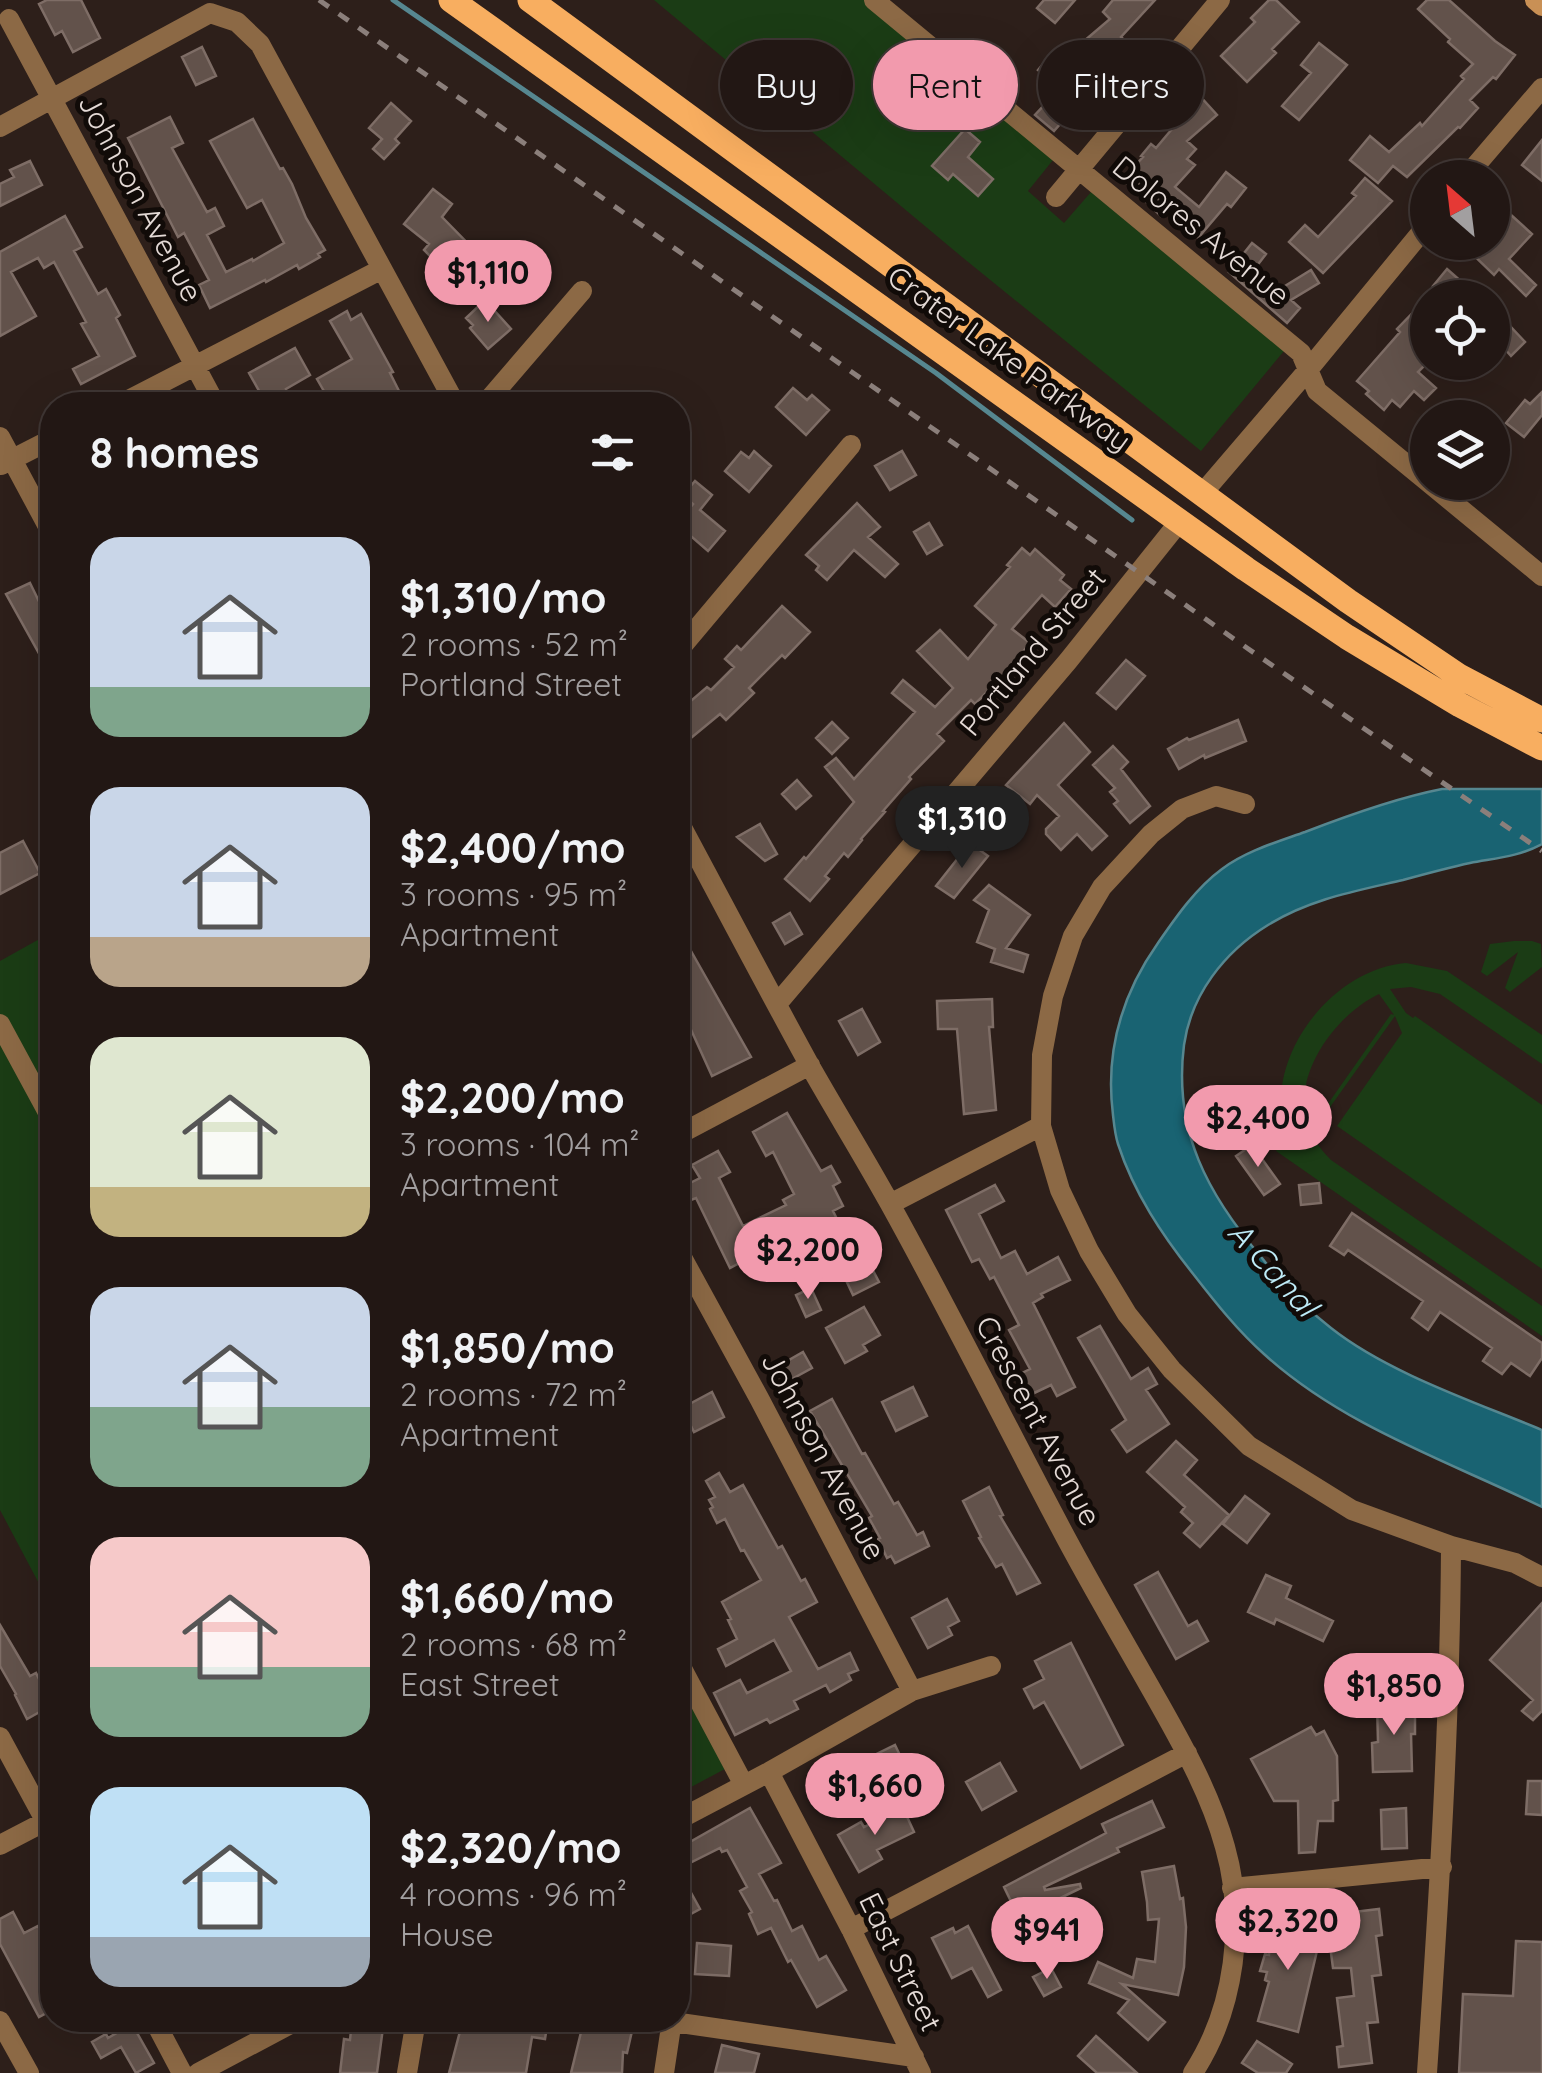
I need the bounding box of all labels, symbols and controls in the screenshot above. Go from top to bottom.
chip: Buy [720,40,853,130]
chip: Rent [873,40,1018,130]
chip: Filters [1038,40,1204,130]
street label: Johnson Avenue [70,87,212,308]
street label: Dolores Avenue [1105,147,1298,313]
north arrow [1410,160,1510,260]
map controls [1410,160,1510,500]
pin: $1,110 [407,240,569,325]
text: $1,110 [447,252,529,292]
street label: Crater Lake Parkway [880,257,1139,459]
button: locate [1410,280,1510,380]
button: layers [1410,400,1510,500]
icon: filters [585,425,640,480]
text: 8 homes [90,426,259,479]
street label: Portland Street [951,559,1114,743]
text: $1,310/mo [400,571,606,624]
icon: home [170,577,290,697]
text: 2 rooms · 52 m² [400,624,628,664]
text: Portland Street [400,664,622,704]
pin: $1,310 [881,786,1043,871]
text: $1,310 [917,798,1007,838]
text: $2,400/mo [400,821,626,874]
icon: home [170,827,290,947]
text: 3 rooms · 95 m² [400,874,627,914]
text: Apartment [400,914,559,954]
text: $2,200/mo [400,1071,625,1124]
icon: home [170,1077,290,1197]
pin: $2,400 [1177,1085,1339,1170]
text: $2,400 [1206,1097,1310,1137]
text: 3 rooms · 104 m² [400,1124,640,1164]
text: Apartment [400,1164,559,1204]
water label: A Canal [1220,1212,1330,1327]
pin: $2,200 [727,1217,889,1302]
text: $2,200 [756,1229,860,1269]
street label: Crescent Avenue [968,1309,1110,1532]
text: $1,850/mo [400,1321,615,1374]
icon: home [170,1327,290,1447]
street label: Johnson Avenue [753,1345,895,1566]
text: 2 rooms · 72 m² [400,1374,627,1414]
text: Apartment [400,1414,559,1454]
text: $1,660/mo [400,1571,614,1624]
icon: home [170,1577,290,1697]
text: 2 rooms · 68 m² [400,1624,627,1664]
pin: $1,850 [1313,1653,1475,1738]
text: East Street [400,1664,560,1704]
text: $1,850 [1346,1665,1442,1705]
pin: $1,660 [794,1753,956,1838]
text: $1,660 [827,1765,923,1805]
text: $2,320/mo [400,1821,622,1874]
icon: home [170,1827,290,1947]
text: 4 rooms · 96 m² [400,1874,627,1914]
street label: East Street [851,1886,951,2037]
pin: $2,320 [1207,1888,1369,1973]
pin: $941 [988,1897,1106,1982]
text: $2,320 [1237,1900,1339,1940]
text: $941 [1013,1909,1081,1949]
text: House [400,1914,494,1954]

